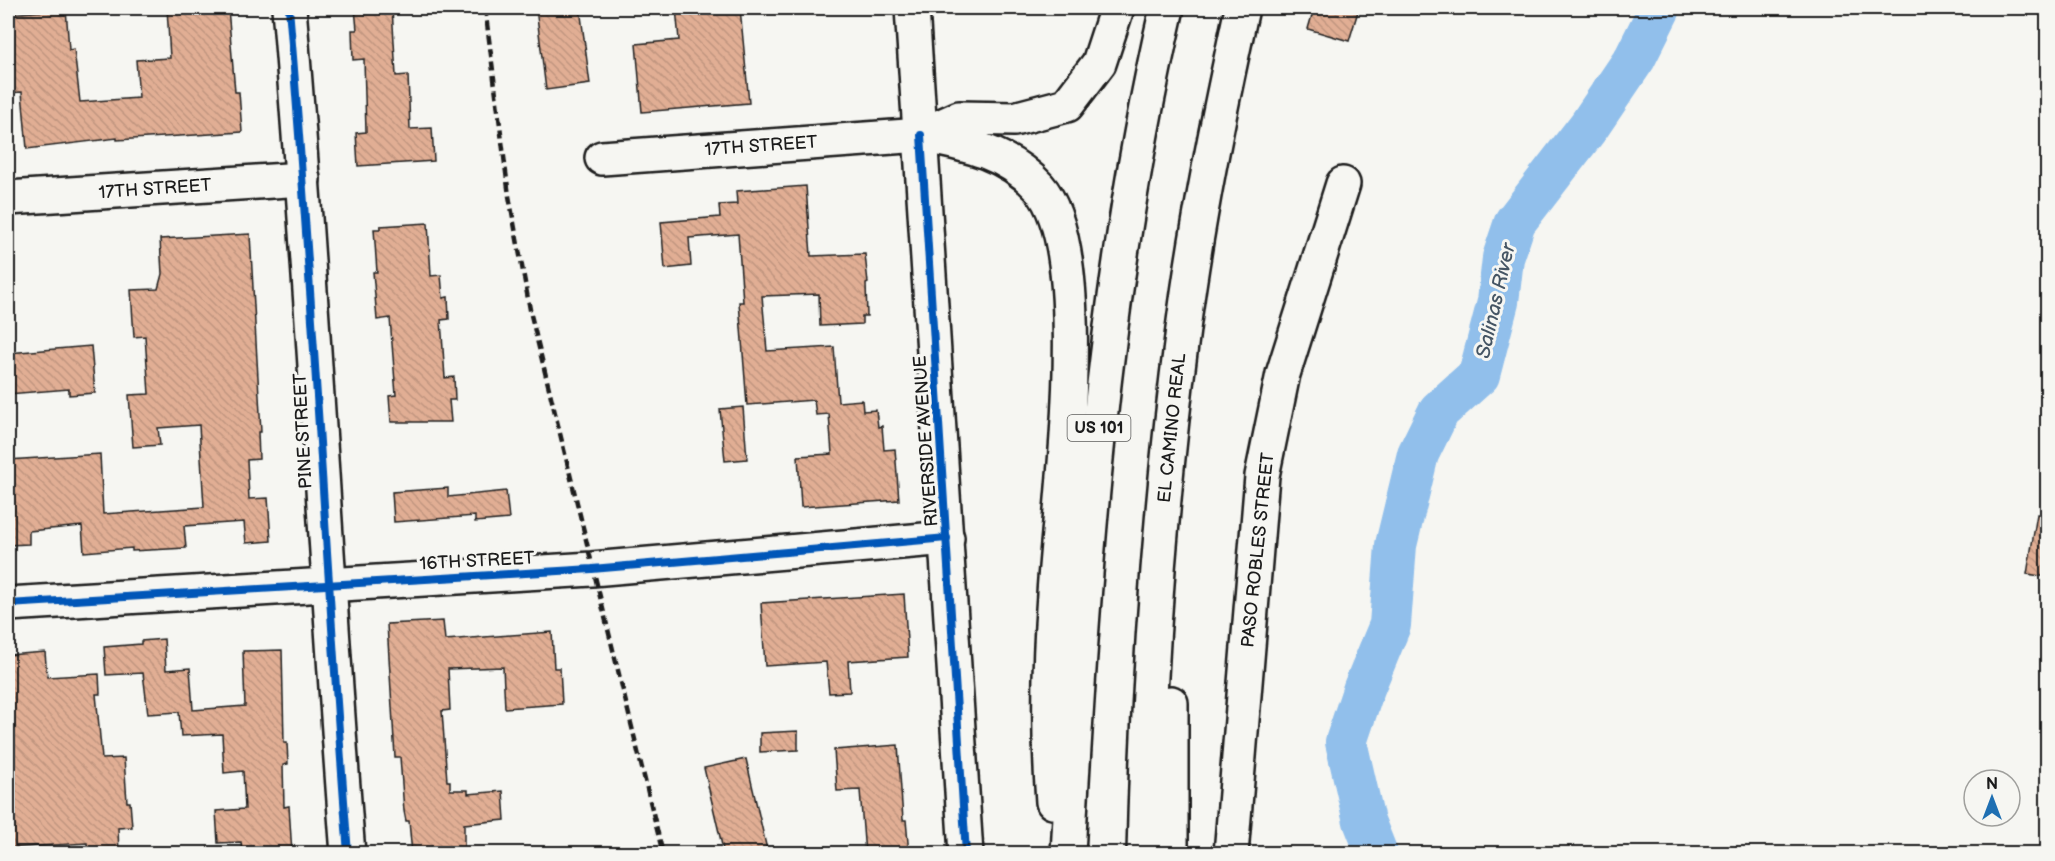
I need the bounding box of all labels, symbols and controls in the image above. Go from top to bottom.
street label: 17TH STREET [704,132,818,160]
street label: 17TH STREET [98,175,212,203]
water label: Salinas River [1471,239,1521,361]
street label: EL CAMINO REAL [1154,352,1190,504]
street label: RIVERSIDE AVENUE [910,355,942,527]
street label: PINE STREET [289,373,317,489]
road number: US 101 [1068,415,1130,441]
street label: PASO ROBLES STREET [1237,451,1279,648]
street label: 16TH STREET [419,547,535,574]
north arrow [1962,768,2022,828]
text: N [1986,775,1998,794]

